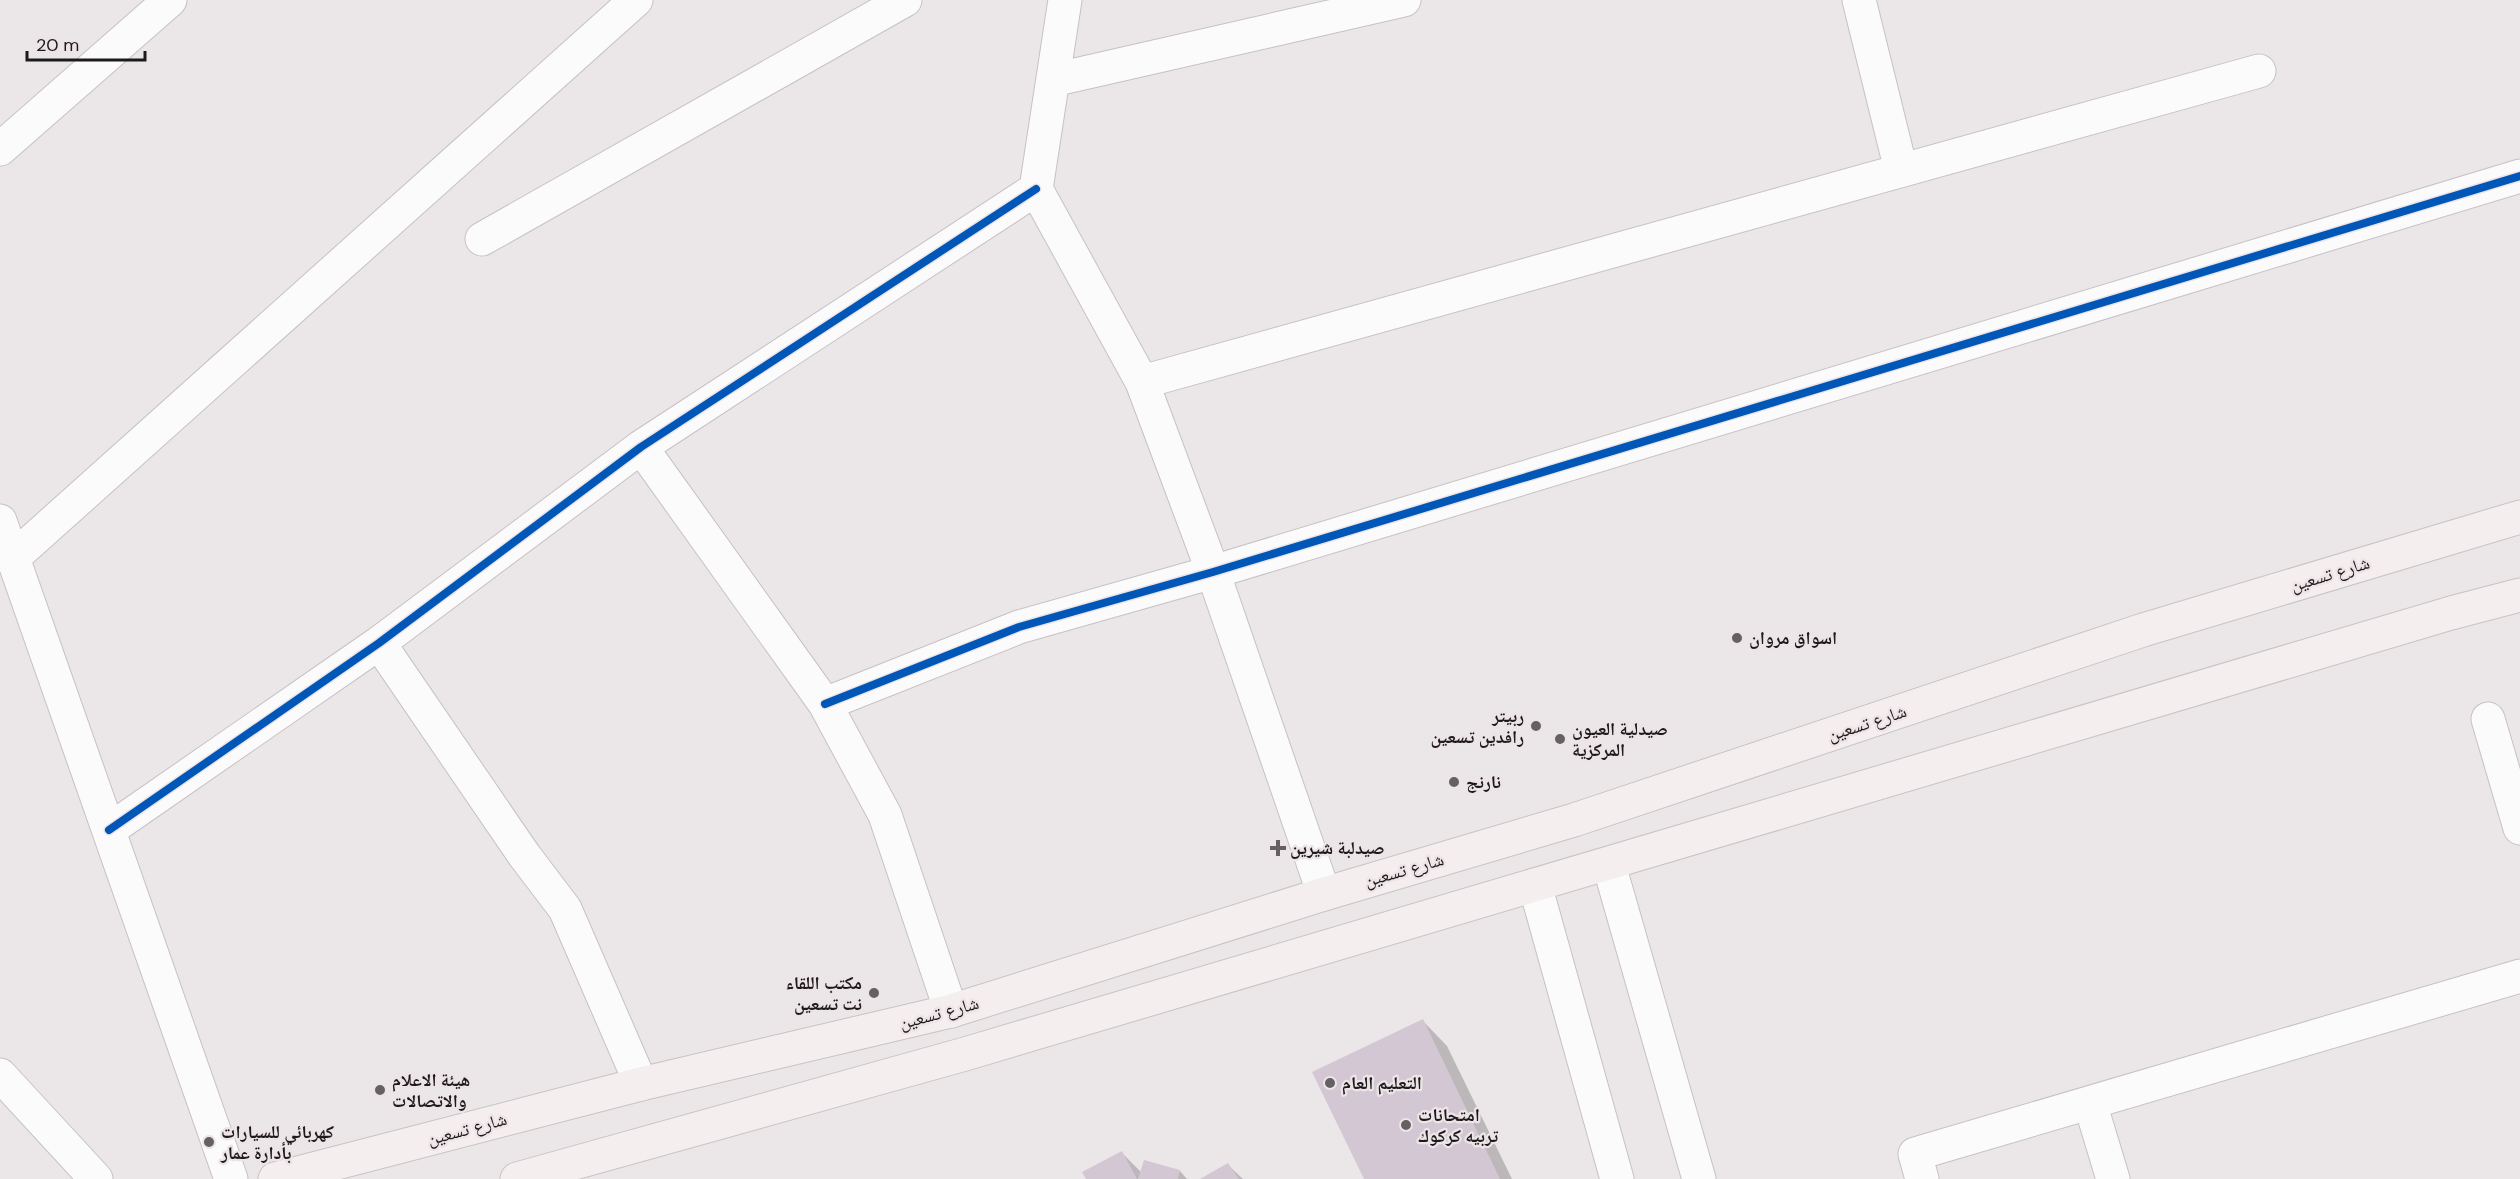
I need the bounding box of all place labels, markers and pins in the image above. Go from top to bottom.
place label: اسواق مروان [1749,626,1837,650]
marker: اسواق مروان [1730,631,1744,645]
place label: ربيتر رافدين تسعين [1430,704,1524,749]
place label: صيدلية العيون المركزية [1572,717,1668,762]
marker: ربيتر رافدين تسعين [1529,719,1543,733]
marker: صيدلية العيون المركزية [1553,732,1567,746]
place label: نارنج [1466,770,1501,794]
marker: نارنج [1447,775,1461,789]
place label: صيدلبة شيرين [1290,836,1384,860]
marker: صيدلبة شيرين [1271,841,1285,855]
place label: مكتب اللقاء نت تسعين [786,971,862,1016]
marker: مكتب اللقاء نت تسعين [867,986,881,1000]
place label: هيئة الاعلام والاتصالات [392,1068,470,1113]
place label: التعليم العام [1342,1071,1422,1095]
marker: التعليم العام [1323,1076,1337,1090]
marker: هيئة الاعلام والاتصالات [373,1083,387,1097]
place label: امتحانات تربيه كركوك [1418,1103,1498,1148]
marker: امتحانات تربيه كركوك [1399,1118,1413,1132]
place label: كهربائي للسيارات بأدارة عمار [220,1120,334,1165]
marker: كهربائي للسيارات بأدارة عمار [202,1135,216,1149]

